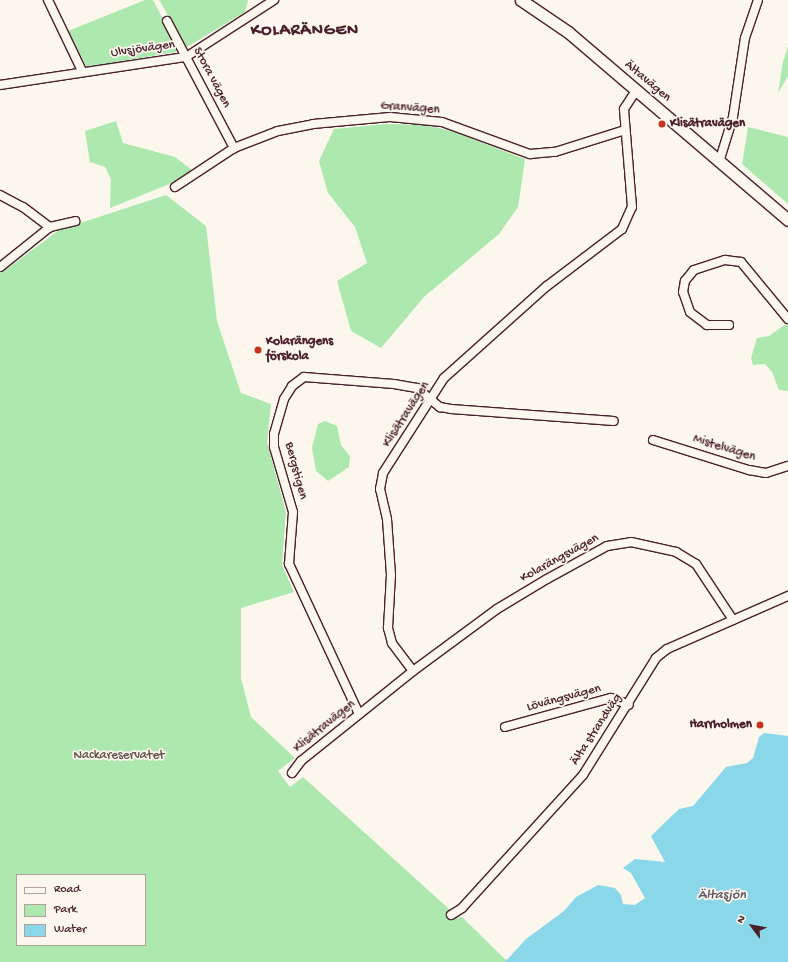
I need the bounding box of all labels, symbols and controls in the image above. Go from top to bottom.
district label: KOLARÄNGEN [251,22,359,42]
street label: Ulvsjövägen [110,38,176,62]
street label: Stora vägen [189,45,233,111]
street label: Ältavägen [620,58,674,106]
street label: Granvägen [380,99,440,119]
place label: Klisätravägen [670,116,745,132]
marker: Klisätravägen [657,119,667,129]
place label: Kolarängens förskola [266,335,333,366]
marker: Kolarängens förskola [253,345,263,355]
street label: Klisätravägen [380,379,434,451]
street label: Mistelvägen [691,432,757,466]
street label: Bergstigen [280,441,310,501]
street label: Kolarängsvägen [518,531,602,587]
street label: Lövängsvägen [525,682,603,716]
street label: Älta strandväg [568,691,626,769]
street label: Klisätravägen [291,697,359,757]
place label: Harrholmen [689,717,752,733]
marker: Harrholmen [755,720,765,730]
park label: Nackareservatet [74,748,164,764]
legend [16,874,146,946]
text: Road [54,883,80,897]
water label: Ältasjön [698,888,746,904]
text: Park [54,903,77,917]
north arrow [732,906,772,946]
text: N [735,913,749,926]
text: Water [54,923,86,937]

